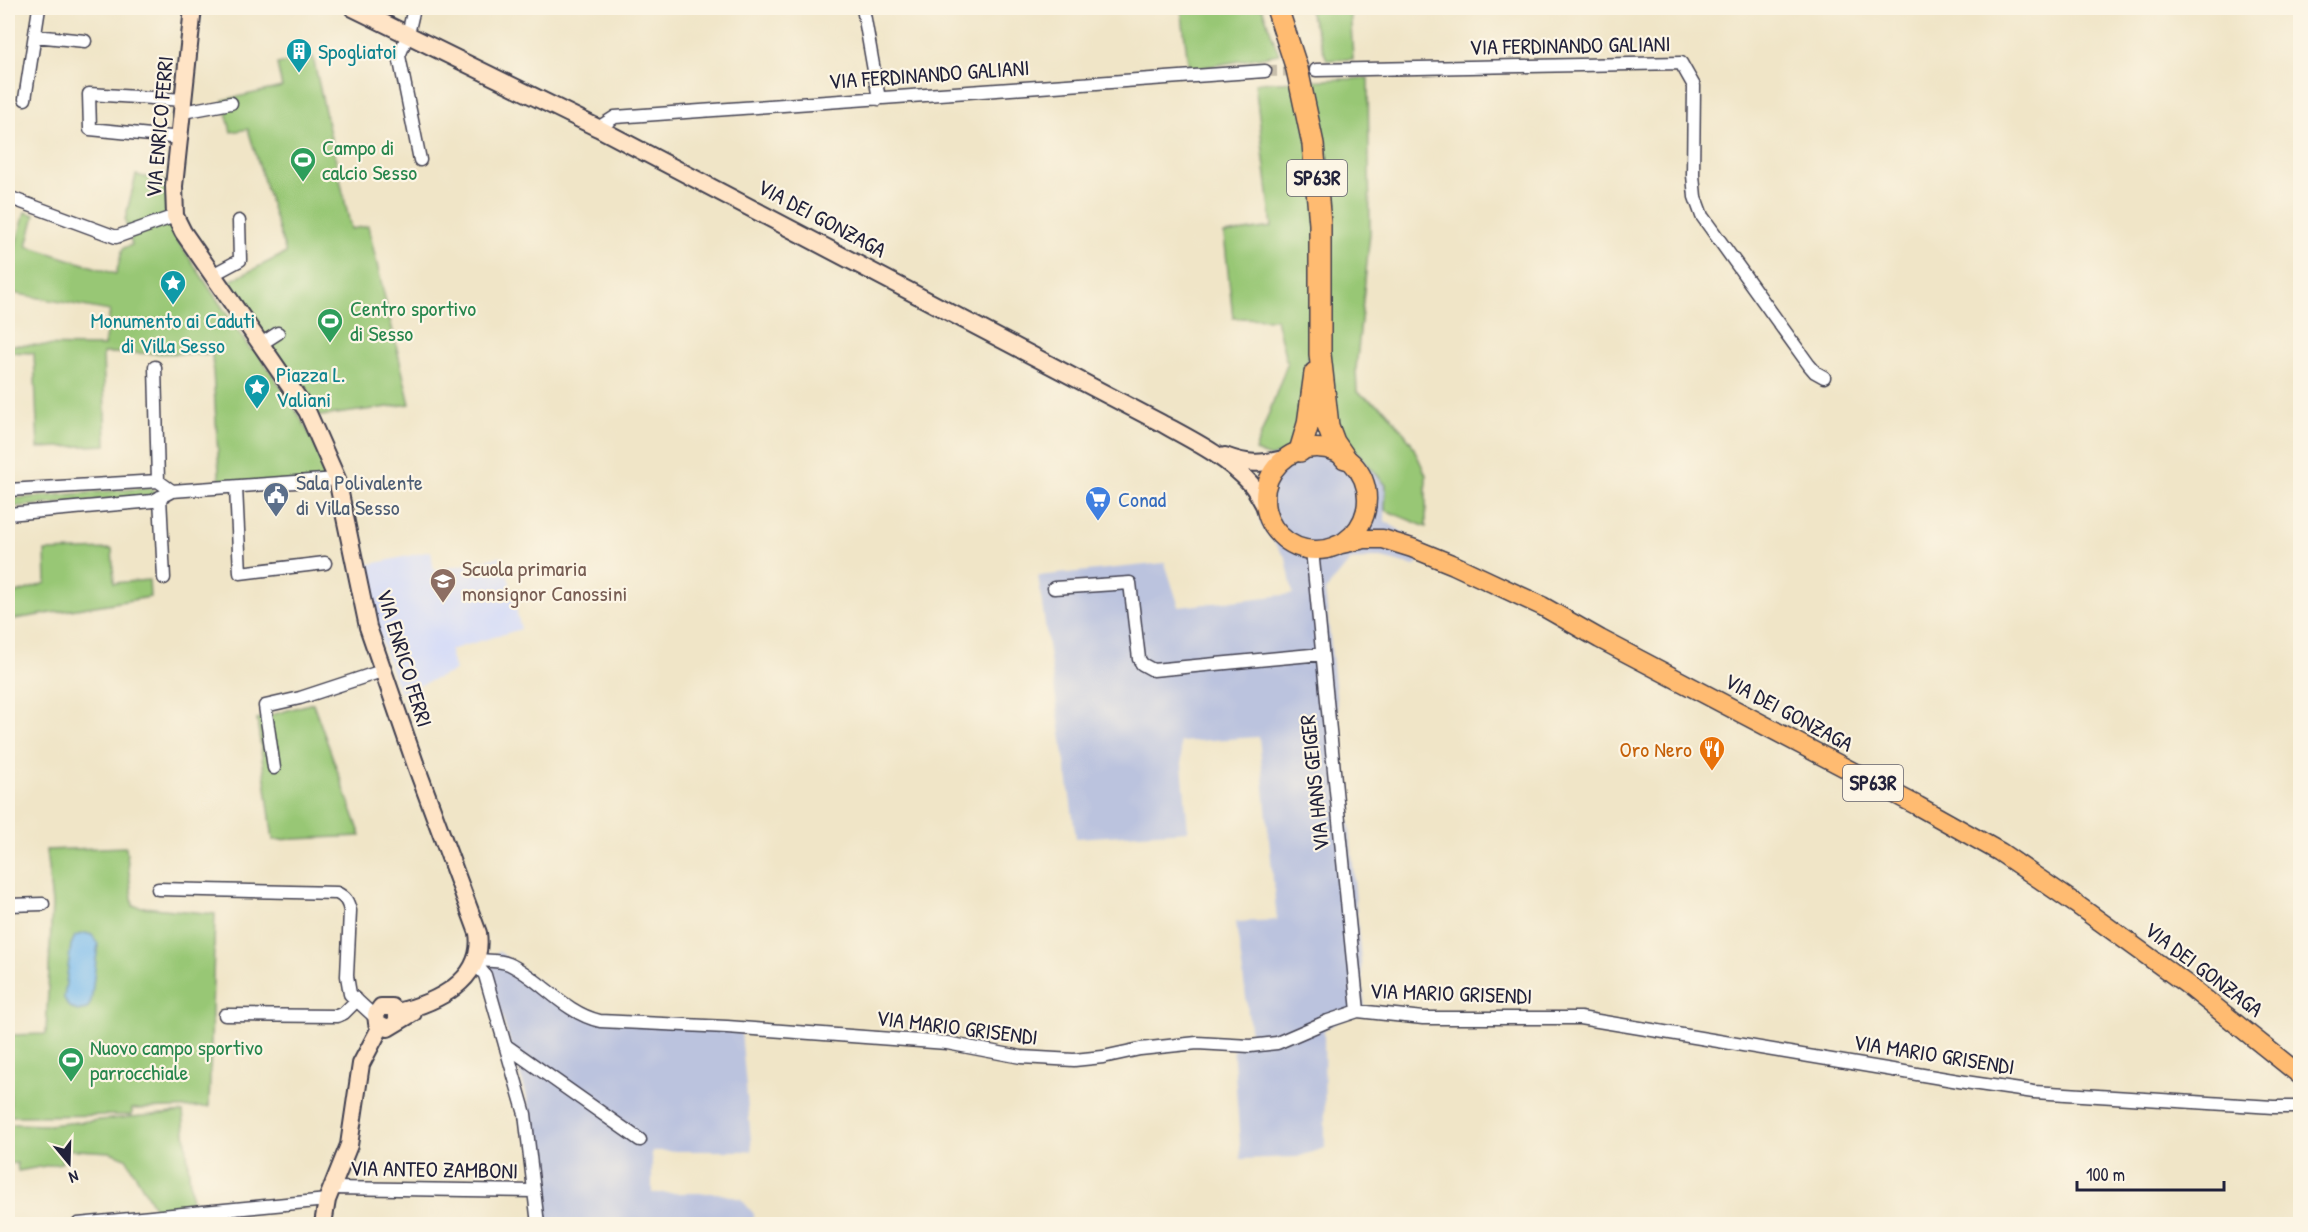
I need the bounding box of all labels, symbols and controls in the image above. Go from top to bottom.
street label: VIA FERDINANDO GALIANI [1469,28,1671,62]
building icon: Spogliatoi [284,36,314,74]
place label: Spogliatoi [318,36,397,66]
street label: VIA FERDINANDO GALIANI [828,52,1030,96]
street label: VIA ENRICO FERRI [138,55,180,199]
place label: Campo di calcio Sesso [322,132,417,187]
sports icon: Campo di calcio Sesso [288,145,318,183]
road number: SP63R [1287,160,1347,196]
street label: VIA DEI GONZAGA [753,172,892,265]
place icon: Monumento ai Caduti di Villa Sesso [158,268,188,306]
place label: Centro sportivo di Sesso [350,293,476,348]
place label: Monumento ai Caduti di Villa Sesso [90,305,256,360]
sports icon: Centro sportivo di Sesso [315,306,345,344]
place label: Piazza L. Valiani [276,359,346,414]
place icon: Piazza L. Valiani [242,372,272,410]
place label: Sala Polivalente di Villa Sesso [296,467,423,522]
public building icon: Sala Polivalente di Villa Sesso [261,480,291,518]
supermarket icon: Conad [1083,484,1113,522]
place label: Conad [1118,484,1166,514]
place label: Scuola primaria monsignor Canossini [462,553,628,608]
school or university icon: Scuola primaria monsignor Canossini [428,566,458,604]
street label: VIA ENRICO FERRI [370,586,440,730]
street label: VIA DEI GONZAGA [1720,666,1859,759]
street label: VIA HANS GEIGER [1292,713,1336,853]
place label: Oro Nero [1620,734,1692,764]
restaurant icon: Oro Nero [1697,734,1727,772]
road number: SP63R [1843,765,1903,801]
street label: VIA DEI GONZAGA [2139,914,2270,1024]
street label: VIA MARIO GRISENDI [1369,975,1533,1011]
street label: VIA MARIO GRISENDI [875,1002,1039,1052]
street label: VIA MARIO GRISENDI [1851,1026,2017,1082]
place label: Nuovo campo sportivo parrocchiale [90,1032,263,1087]
sports icon: Nuovo campo sportivo parrocchiale [56,1045,86,1083]
north arrow [39,1133,99,1193]
street label: VIA ANTEO ZAMBONI [350,1153,518,1185]
scale bar [2077,1154,2224,1192]
text: 100 m [2086,1162,2125,1187]
text: N [66,1165,81,1189]

